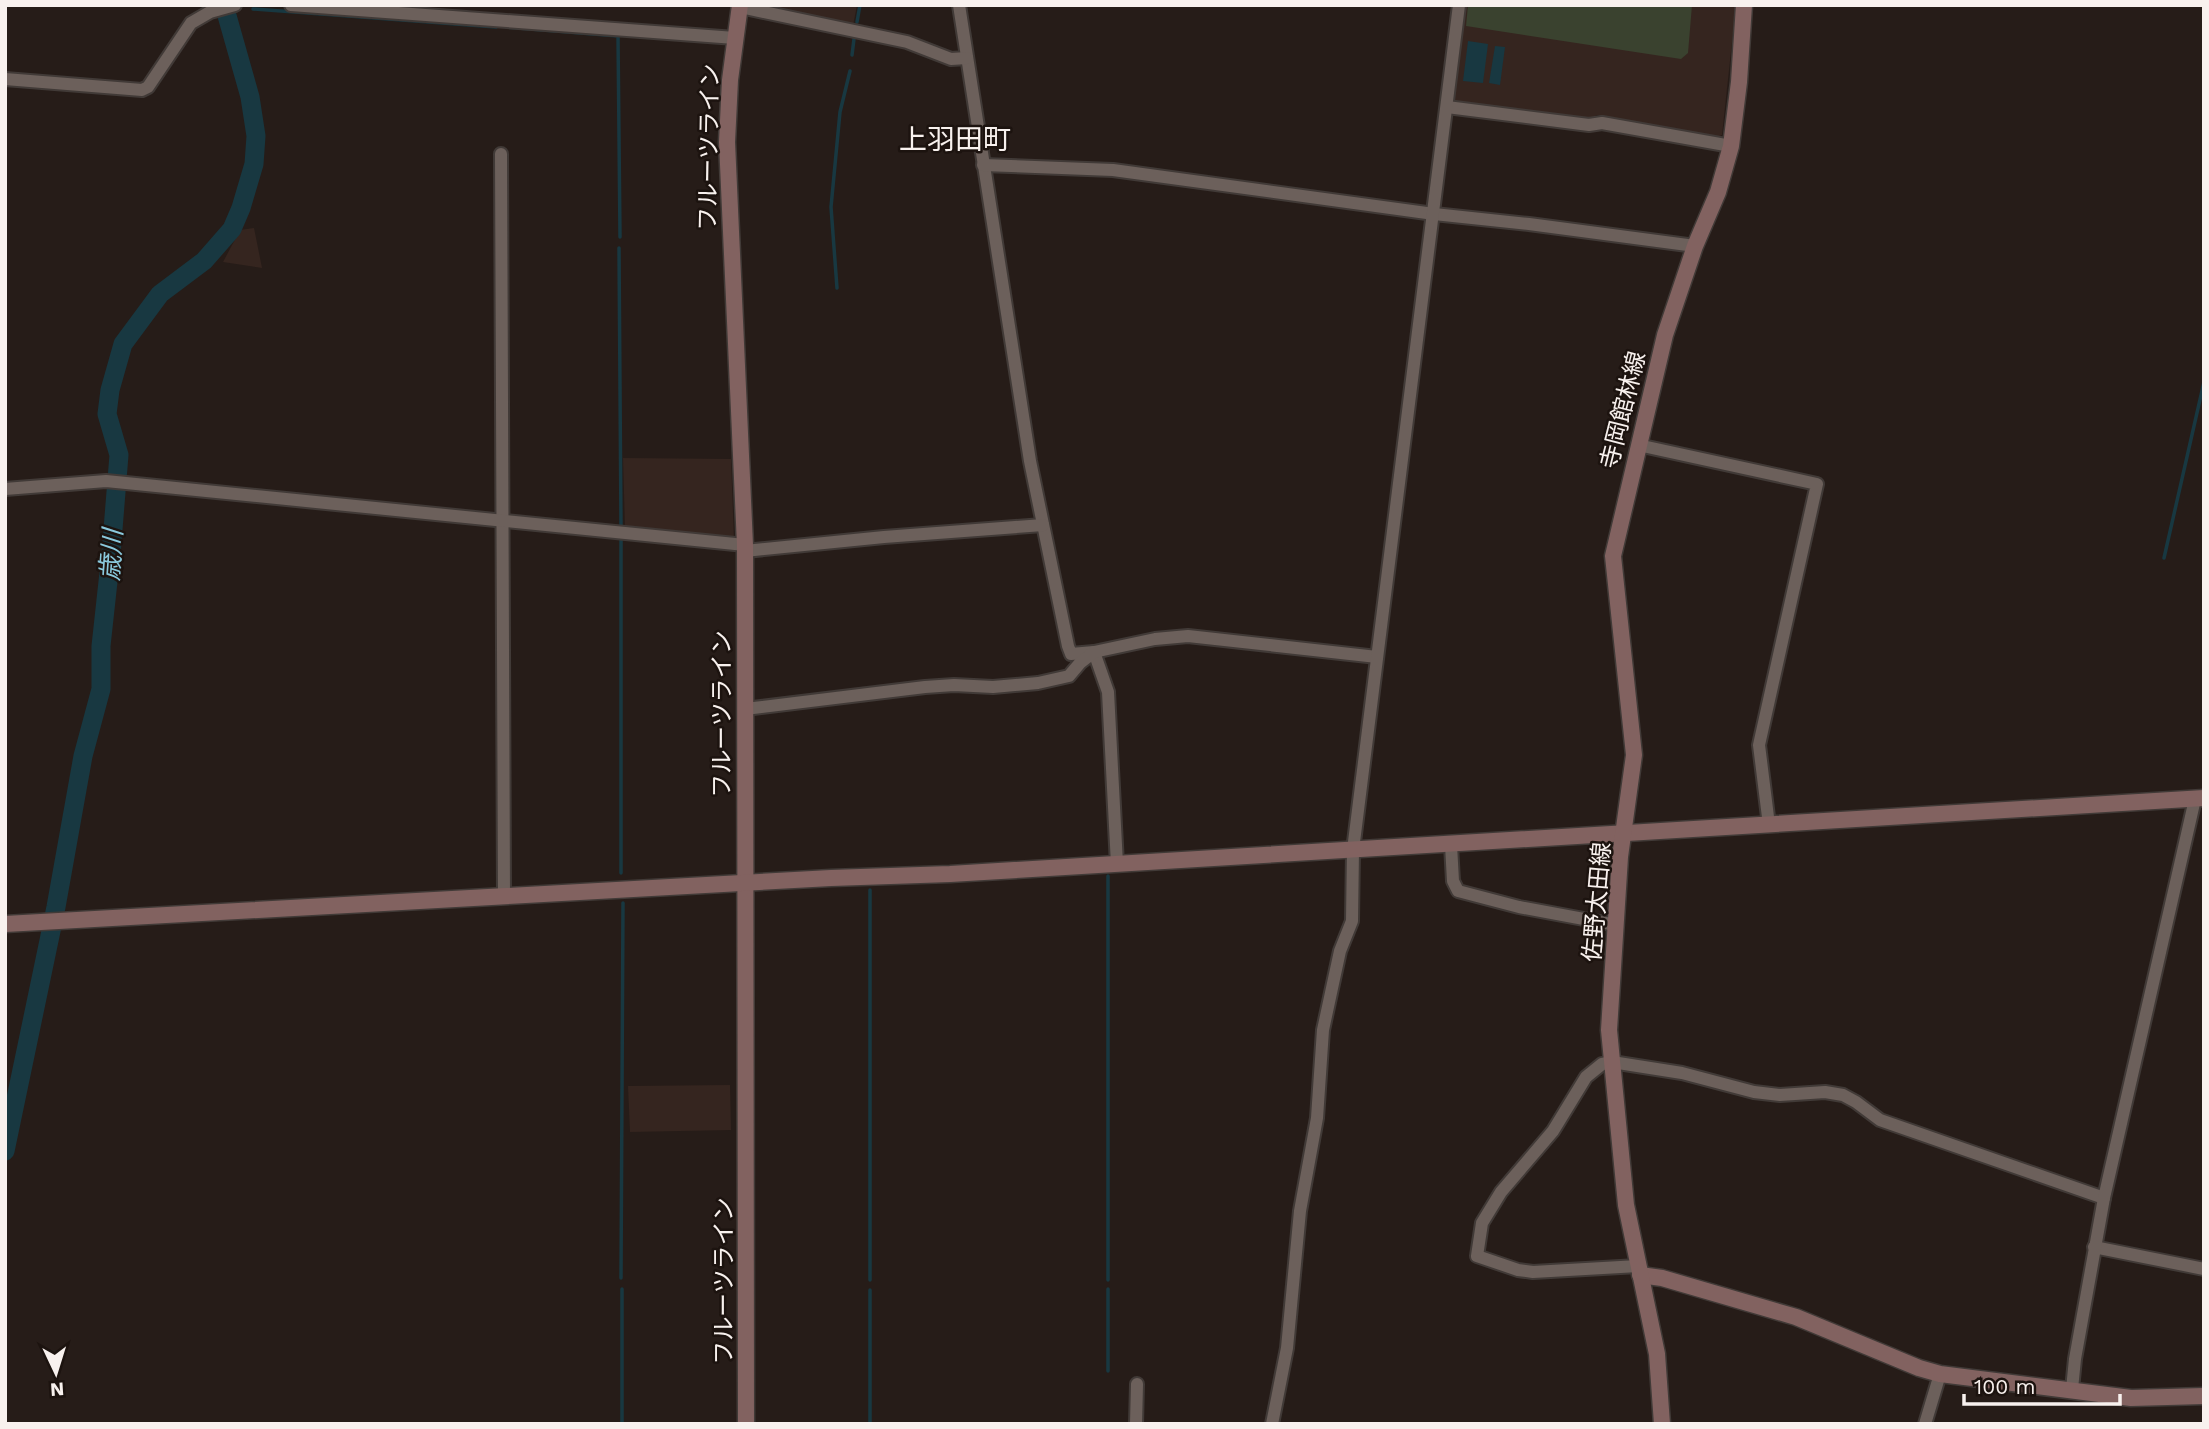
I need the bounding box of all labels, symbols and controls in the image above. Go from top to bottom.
street label: フルーツライン [694,63,724,231]
district label: 上羽田町 [899,123,1011,156]
street label: 寺岡館林線 [1595,348,1651,472]
water label: 歳川 [94,525,128,582]
street label: フルーツライン [708,630,736,798]
street label: 佐野太田線 [1578,841,1616,963]
street label: フルーツライン [710,1197,738,1365]
north arrow [21,1338,91,1408]
scale bar [1964,1362,2120,1406]
text: 100 m [1974,1374,2036,1399]
text: N [49,1377,65,1401]

